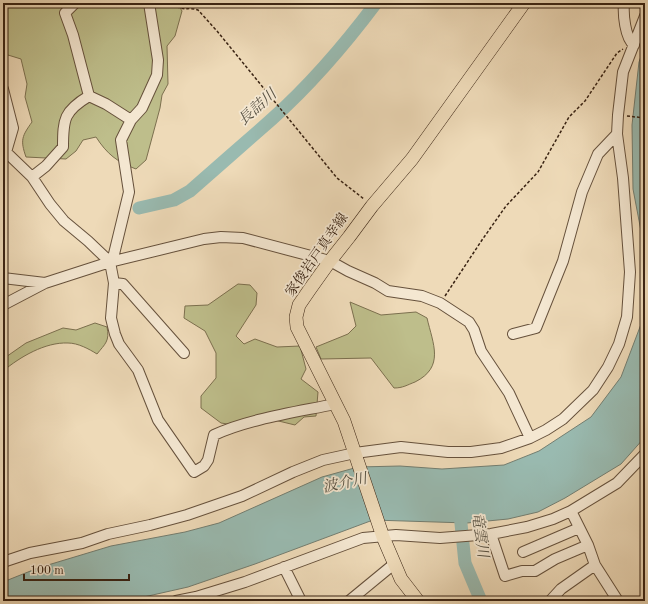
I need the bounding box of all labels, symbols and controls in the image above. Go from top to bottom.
water label: 長詰川 [235,85,281,129]
street label: 家俊岩戸真幸線 [282,210,351,299]
water label: 波介川 [321,470,371,496]
water label: 竜雲川 [468,511,492,560]
scale bar [24,556,129,582]
text: 100 m [30,565,64,577]

